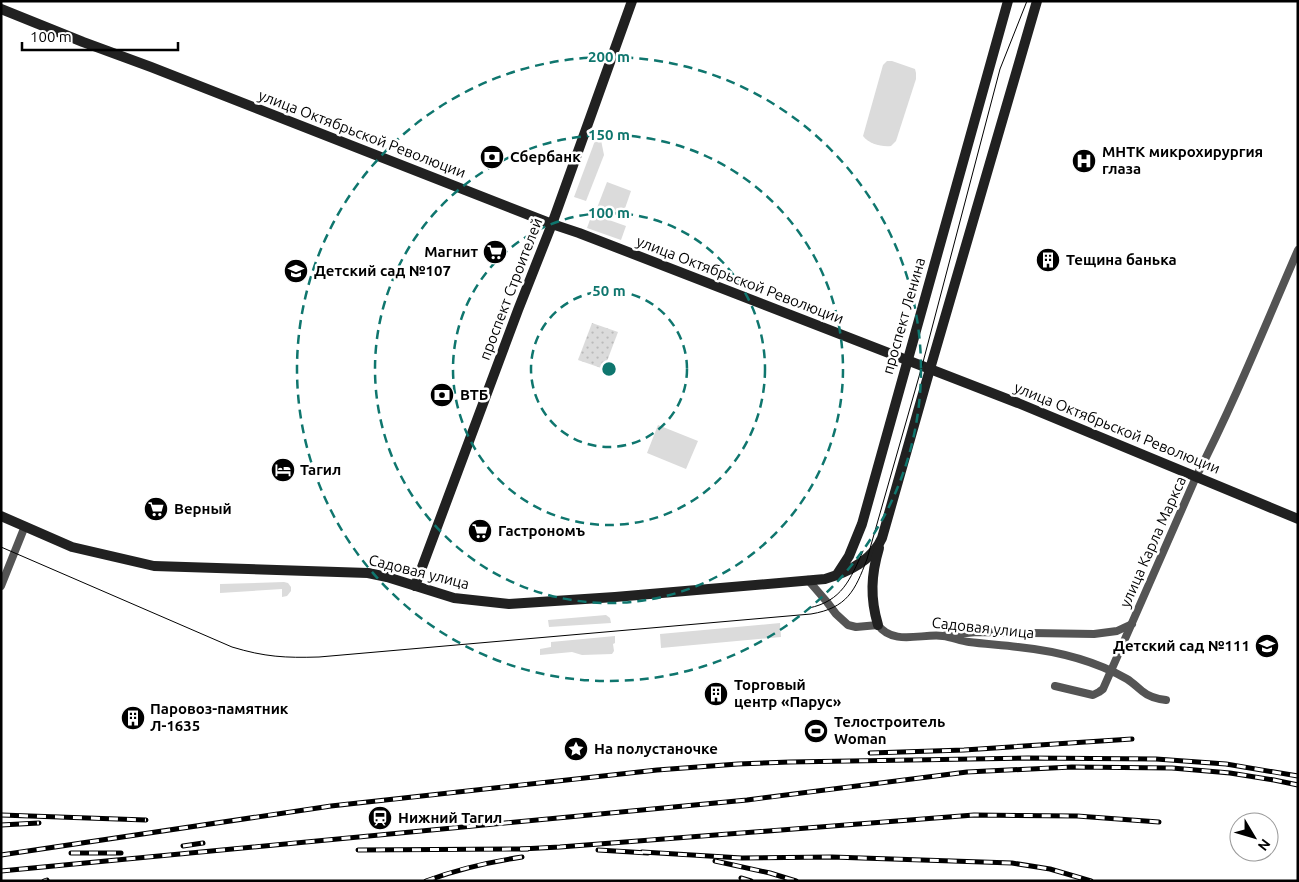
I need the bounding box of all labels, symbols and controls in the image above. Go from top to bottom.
scale bar [22,20,179,52]
text: 100 m [30,28,72,45]
text: 200 m [588,48,630,65]
street label: улица Октябрьской Революции [256,86,468,181]
text: 150 m [588,126,630,143]
place label: МНТК микрохирургия глаза [1102,143,1263,177]
bank icon: Сбербанк [479,144,505,170]
place label: Сбербанк [510,148,581,165]
hospital icon: МНТК микрохирургия глаза [1071,148,1097,174]
text: 100 m [588,204,630,221]
street label: проспект Строителей [476,215,545,362]
street label: улица Октябрьской Революции [634,232,846,327]
supermarket icon: Магнит [482,239,508,265]
place label: Магнит [424,243,478,260]
building icon: Тещина банька [1035,247,1061,273]
place label: Тещина банька [1066,251,1177,268]
street label: проспект Ленина [879,256,928,376]
school or university icon: Детский сад №107 [283,258,309,284]
place label: Детский сад №107 [314,262,451,279]
text: 50 m [592,282,626,299]
centre of rings [600,360,618,378]
street label: улица Октябрьской Революции [1012,378,1223,477]
bank icon: ВТБ [429,382,455,408]
place label: ВТБ [460,386,488,403]
hotel icon: Тагил [270,457,296,483]
place label: Тагил [300,461,341,478]
street label: улица Карла Маркса [1116,474,1189,610]
supermarket icon: Верный [143,496,169,522]
place label: Верный [174,500,232,517]
supermarket icon: Гастрономъ [467,518,493,544]
place label: Гастрономъ [498,522,585,539]
street label: Садовая улица [367,551,471,592]
street label: Садовая улица [931,614,1035,641]
school or university icon: Детский сад №111 [1254,633,1280,659]
place label: Детский сад №111 [1113,637,1250,654]
place label: Торговый центр «Парус» [734,676,842,710]
building icon: Торговый центр «Парус» [703,681,729,707]
place label: Паровоз-памятник Л-1635 [150,700,289,734]
building icon: Паровоз-памятник Л-1635 [120,705,146,731]
place label: Телостроитель Woman [834,713,945,747]
sports icon: Телостроитель Woman [803,718,829,744]
place icon: На полустаночке [563,736,589,762]
place label: На полустаночке [594,740,718,757]
station icon: Нижний Тагил [367,805,393,831]
place label: Нижний Тагил [398,809,502,826]
north arrow [1229,812,1279,862]
text: N [1255,836,1274,854]

